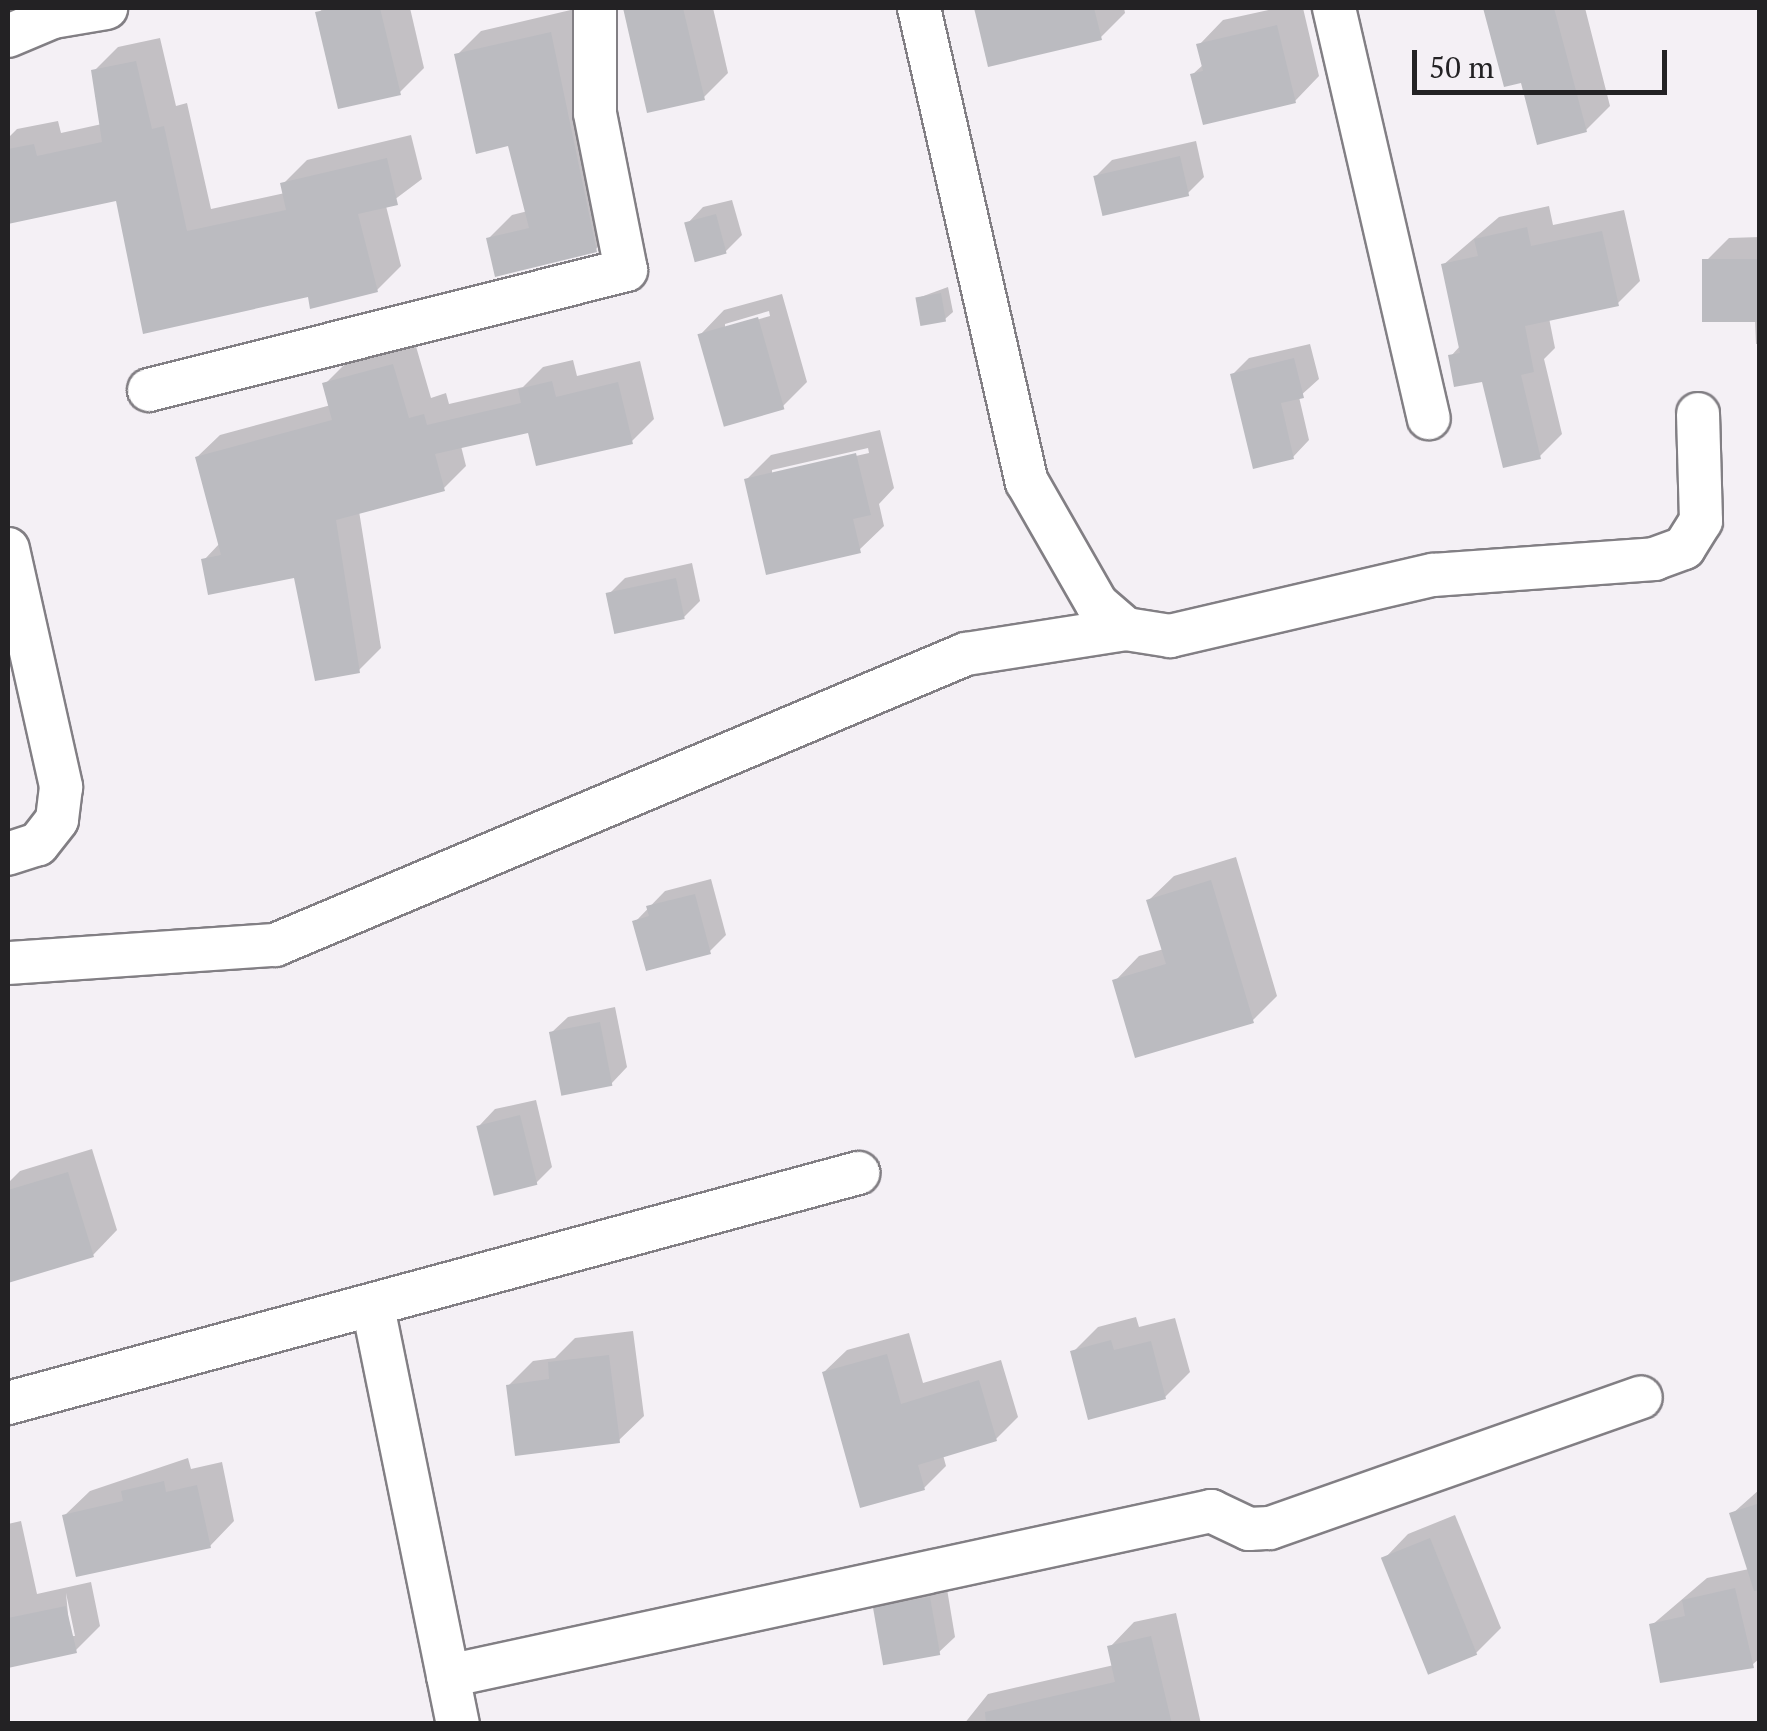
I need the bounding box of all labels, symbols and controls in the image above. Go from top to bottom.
scale bar [1417,30,1672,92]
text: 50 m [1429,47,1494,87]

